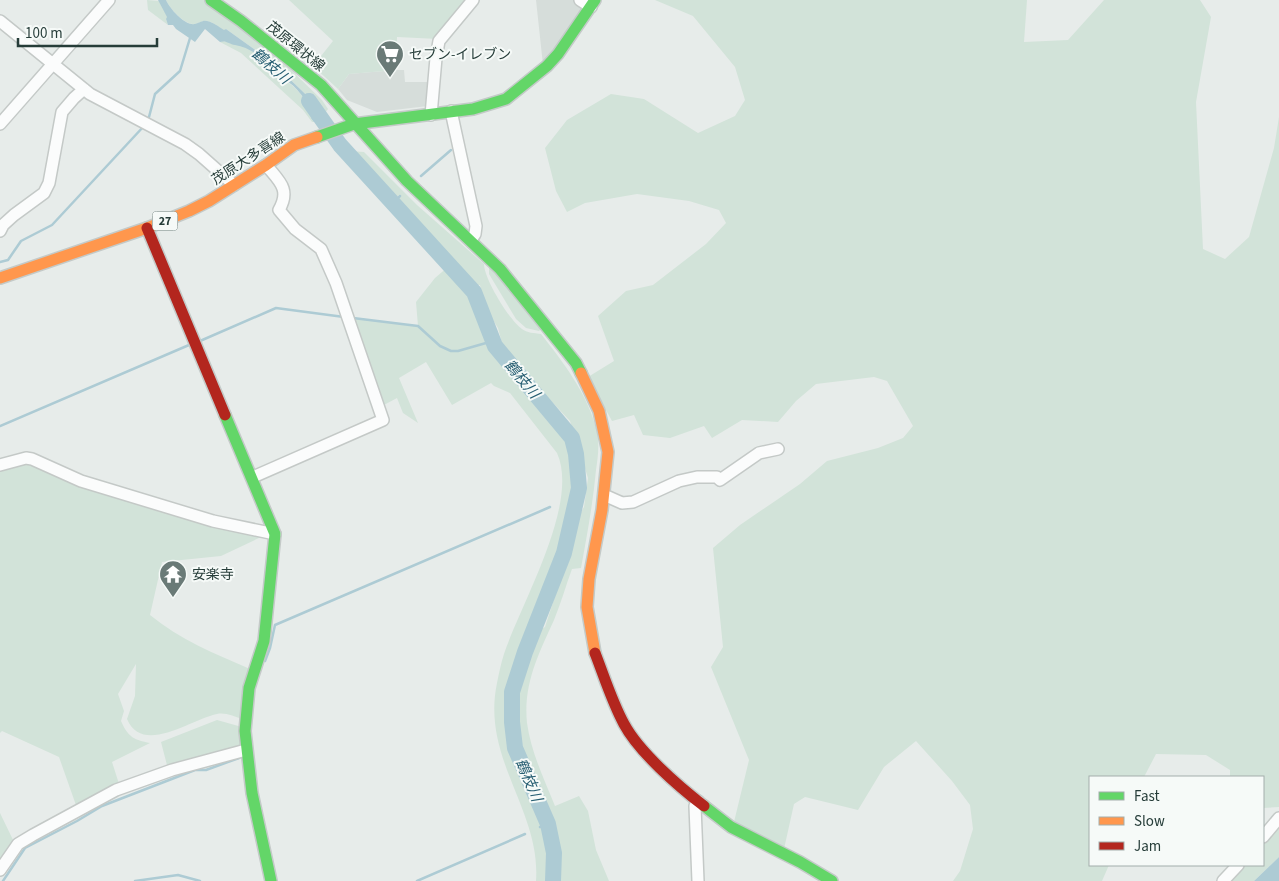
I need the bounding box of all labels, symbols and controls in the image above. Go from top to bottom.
scale bar [18,15,156,47]
street label: 茂原環状線 [262,17,329,77]
text: 100 m [25,23,63,44]
supermarket icon: セブン-イレブン [375,39,405,78]
water label: 鶴枝川 [247,44,296,90]
place label: セブン-イレブン [409,45,511,65]
street label: 茂原大多喜線 [208,128,289,190]
road number: 27 [152,212,178,230]
water label: 鶴枝川 [499,355,545,405]
temple icon: 安楽寺 [158,559,188,598]
place label: 安楽寺 [192,565,234,585]
water label: 鶴枝川 [510,755,548,807]
legend [1089,776,1264,866]
text: Fast [1134,786,1160,807]
text: Slow [1134,811,1165,832]
text: Jam [1134,836,1161,857]

